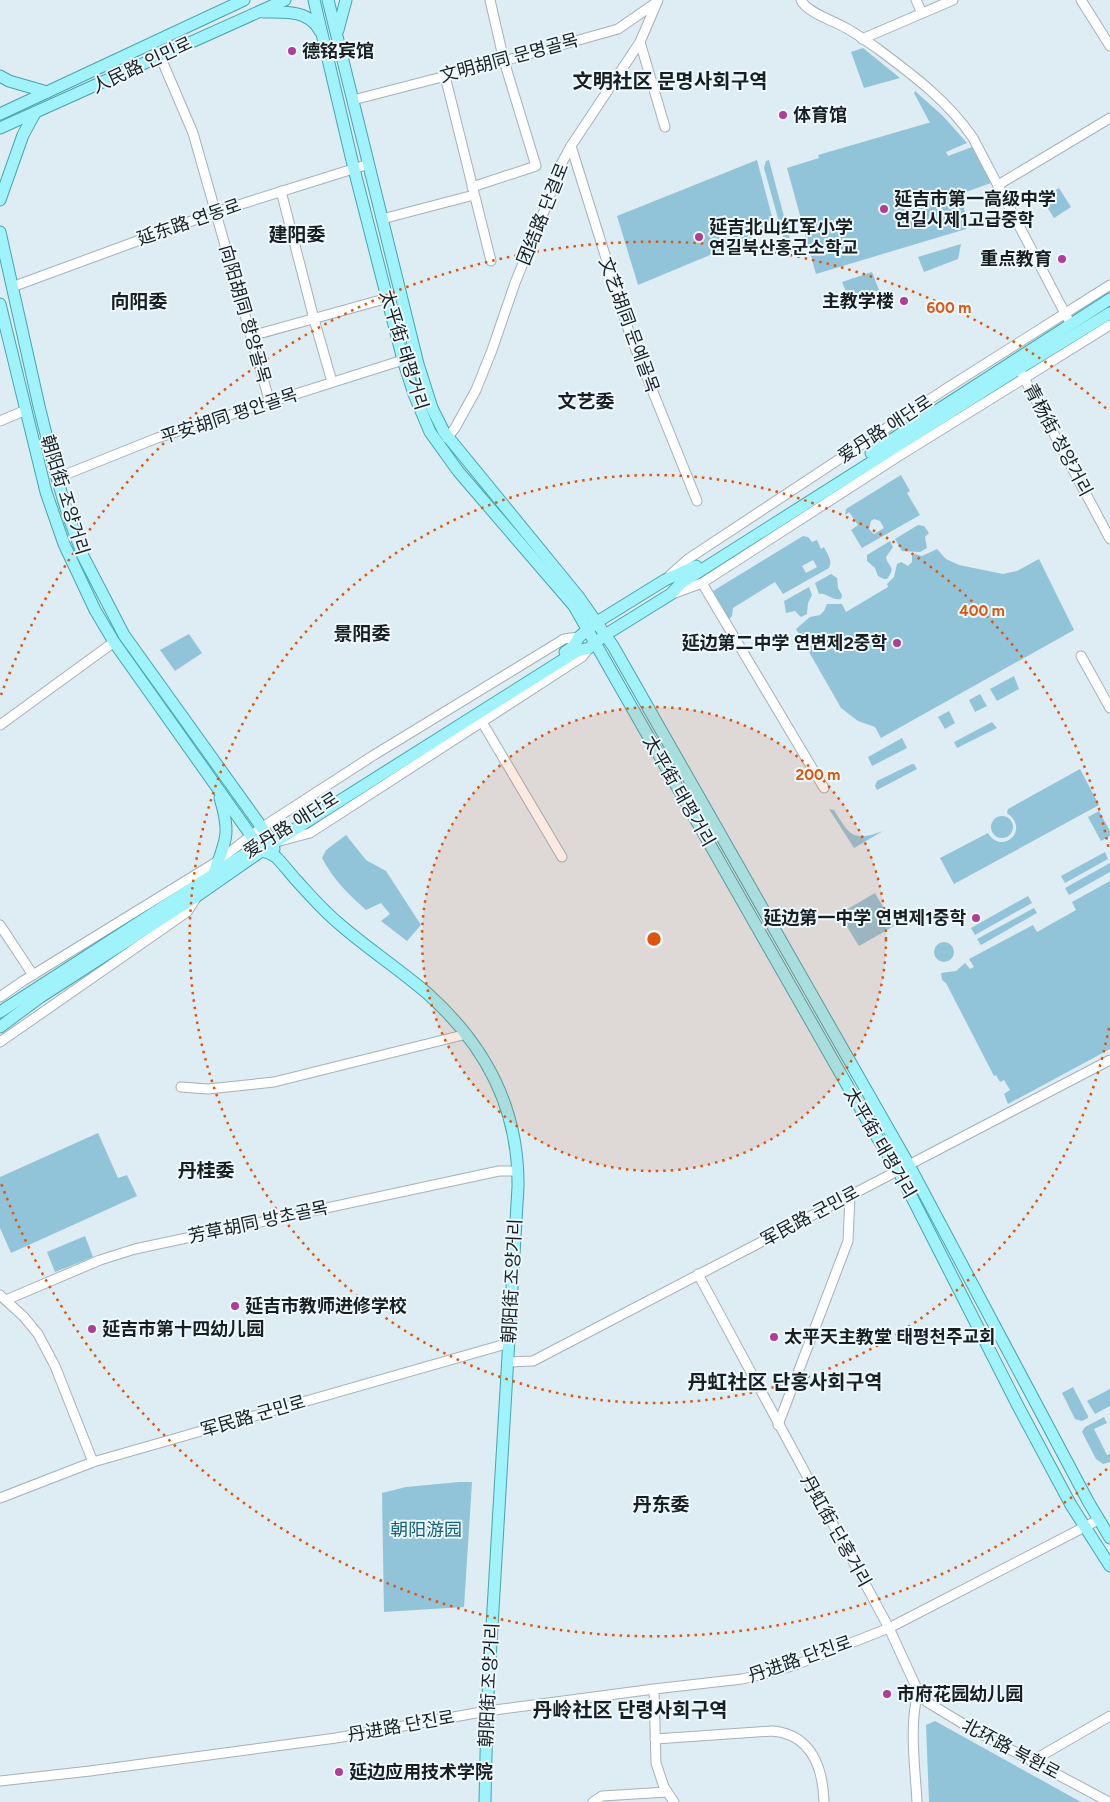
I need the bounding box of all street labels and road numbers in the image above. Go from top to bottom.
street label: 文明胡同 문명골목 [437,29,581,87]
street label: 人民路 인민로 [88,32,196,98]
street label: 团结路 단결로 [513,160,573,268]
street label: 延东路 연동로 [134,194,244,250]
street label: 向阳胡同 향양골목 [215,242,275,386]
street label: 文艺胡同 문예골목 [594,254,664,396]
street label: 太平街 태평거리 [375,287,433,413]
street label: 青杨街 청양거리 [1019,380,1097,500]
street label: 平安胡同 평안골목 [158,383,300,449]
street label: 爱丹路 애단로 [834,390,936,468]
street label: 朝阳街 조양거리 [36,432,94,558]
street label: 太平街 태평거리 [638,732,720,850]
street label: 爱丹路 애단로 [239,787,343,863]
street label: 太平街 태평거리 [839,1084,921,1202]
street label: 军民路 군민로 [757,1181,863,1251]
street label: 芳草胡同 방초골목 [186,1196,330,1248]
street label: 朝阳街 조양거리 [498,1218,526,1344]
street label: 军民路 군민로 [198,1391,308,1441]
street label: 丹虹街 단홍거리 [796,1471,876,1591]
street label: 朝阳街 조양거리 [475,1622,503,1748]
street label: 丹进路 단진로 [745,1631,855,1687]
street label: 丹进路 단진로 [346,1706,456,1746]
street label: 北环路 북환로 [958,1714,1064,1784]

